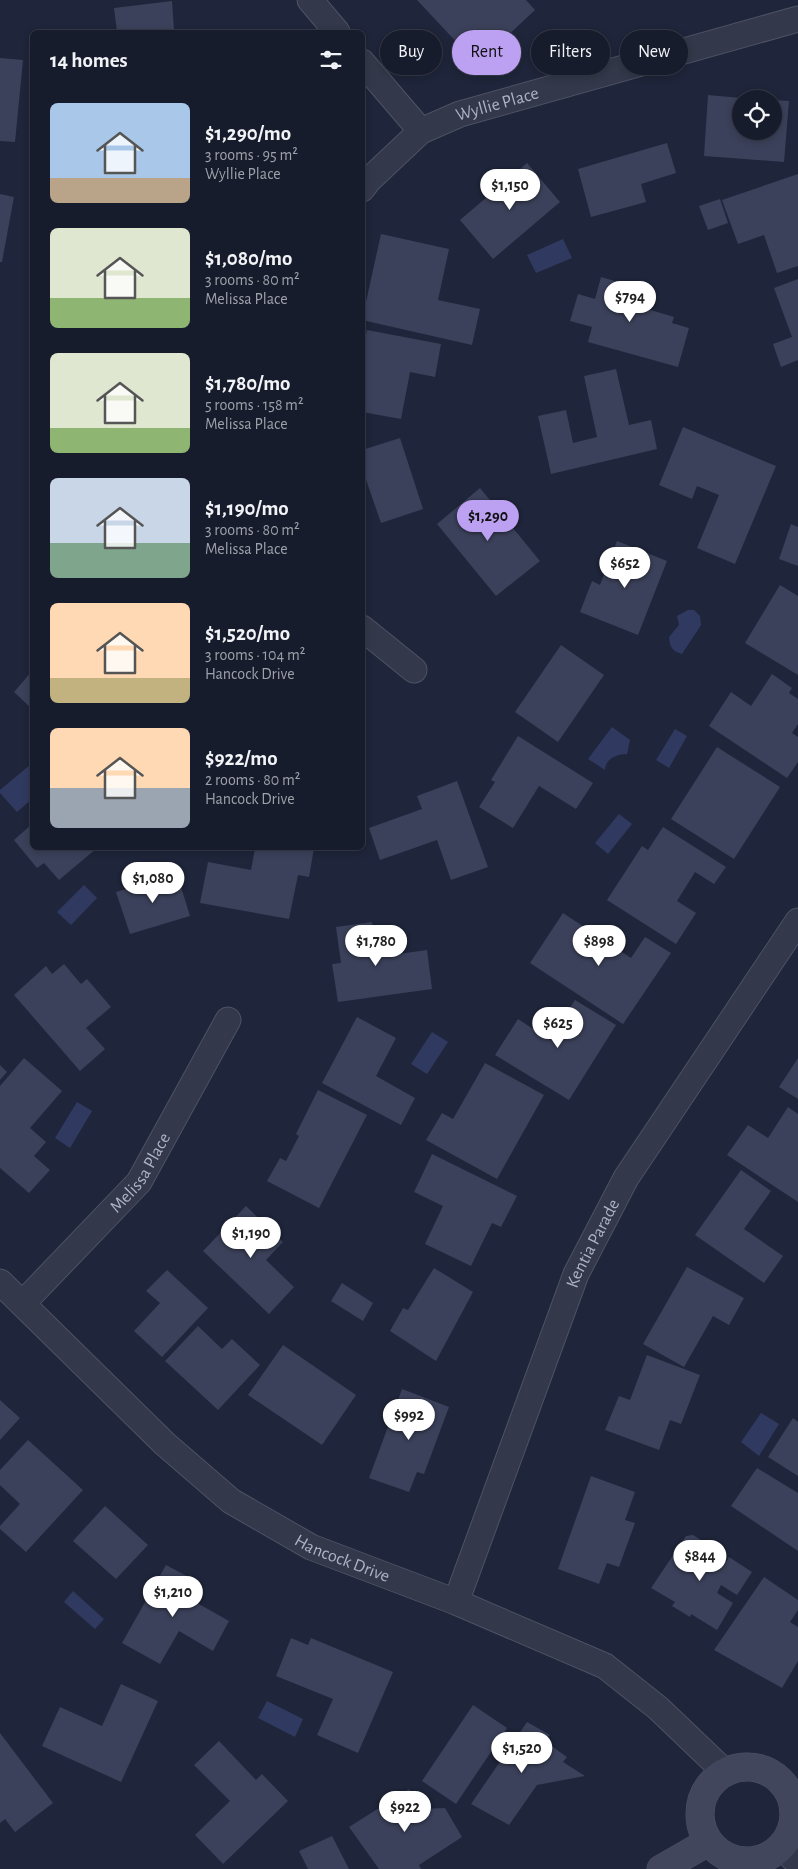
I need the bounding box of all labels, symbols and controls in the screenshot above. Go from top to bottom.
chip: Buy [380,30,442,75]
chip: Rent [452,30,521,75]
chip: Filters [531,30,610,75]
chip: New [620,30,688,75]
icon: filters [317,46,345,74]
text: 14 homes [50,50,128,71]
street label: Wyllie Place [454,84,541,125]
map controls [732,90,782,140]
button: locate [732,90,782,140]
icon: home [90,123,150,183]
text: $1,290/mo [205,123,291,144]
text: 3 rooms · 95 m² [205,147,298,163]
text: Wyllie Place [205,166,281,182]
pin: $1,150 [469,168,551,211]
text: $1,150 [491,177,529,193]
icon: home [90,248,150,308]
text: $1,080/mo [205,248,292,269]
text: 3 rooms · 80 m² [205,272,300,288]
pin: $794 [600,280,660,323]
text: $794 [615,289,645,305]
text: Melissa Place [205,291,288,307]
icon: home [90,373,150,433]
text: $1,780/mo [205,373,290,394]
text: 5 rooms · 158 m² [205,397,304,413]
text: Melissa Place [205,416,288,432]
icon: home [90,498,150,558]
text: $1,190/mo [205,498,289,519]
pin: $1,290 [447,500,529,542]
text: $1,290 [468,508,508,524]
text: 3 rooms · 80 m² [205,522,300,538]
text: Melissa Place [205,541,288,557]
pin: $652 [595,546,655,589]
text: $652 [610,555,640,571]
icon: home [90,623,150,683]
text: $1,520/mo [205,623,290,644]
text: 3 rooms · 104 m² [205,647,305,663]
text: Hancock Drive [205,666,295,682]
icon: home [90,748,150,808]
text: $922/mo [205,748,278,769]
text: 2 rooms · 80 m² [205,772,300,788]
text: Hancock Drive [205,791,295,807]
pin: $1,080 [112,862,194,904]
text: $1,080 [132,870,174,886]
pin: $1,780 [335,924,417,967]
pin: $898 [569,924,629,967]
text: $1,780 [356,933,396,949]
text: $898 [584,933,614,949]
pin: $625 [528,1006,588,1049]
text: $625 [543,1015,573,1031]
street label: Melissa Place [107,1130,174,1216]
street label: Kentia Parade [564,1196,623,1290]
pin: $1,190 [210,1216,292,1259]
text: $1,190 [232,1225,270,1241]
pin: $992 [379,1398,439,1441]
text: $992 [394,1407,424,1423]
street label: Hancock Drive [291,1532,392,1586]
pin: $844 [670,1540,730,1582]
text: $844 [684,1548,716,1564]
pin: $1,210 [132,1576,214,1618]
text: $1,210 [154,1584,192,1600]
pin: $1,520 [481,1732,563,1774]
text: $1,520 [502,1740,542,1756]
pin: $922 [375,1790,435,1833]
text: $922 [390,1799,420,1815]

